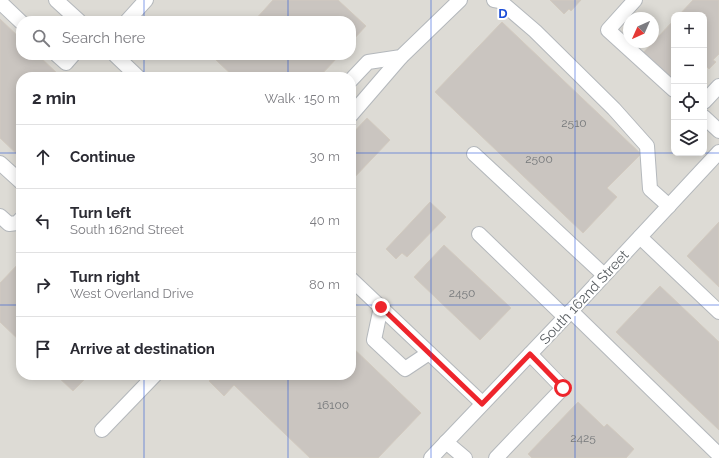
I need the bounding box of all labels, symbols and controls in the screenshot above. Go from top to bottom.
text: D [498,6,508,21]
north arrow [623,12,659,48]
map controls [671,12,707,156]
button: + [671,12,707,48]
search box [16,16,356,60]
icon: search [30,27,52,49]
text: Search here [62,29,145,47]
button: − [671,48,707,84]
button: locate [671,84,707,120]
text: 2 min [32,88,76,108]
text: Walk · 150 m [265,91,340,106]
house number: 2510 [561,116,587,130]
button: layers [671,120,707,156]
icon: ahead [32,146,54,168]
text: Continue [70,148,135,166]
text: 30 m [310,149,340,164]
house number: 2500 [525,152,553,166]
text: Turn left [70,204,131,222]
icon: left [32,210,54,232]
text: 40 m [310,213,340,228]
text: South 162nd Street [70,222,184,237]
street label: South 162nd Street [536,247,632,347]
text: Turn right [70,268,140,286]
icon: right [32,274,54,296]
text: 80 m [309,277,340,292]
text: West Overland Drive [70,286,194,301]
house number: 2450 [449,286,475,300]
route end [372,298,390,316]
icon: arrive [32,338,54,360]
text: Arrive at destination [70,340,215,358]
route start [554,379,572,397]
house number: 16100 [317,398,349,412]
house number: 2425 [570,431,596,445]

